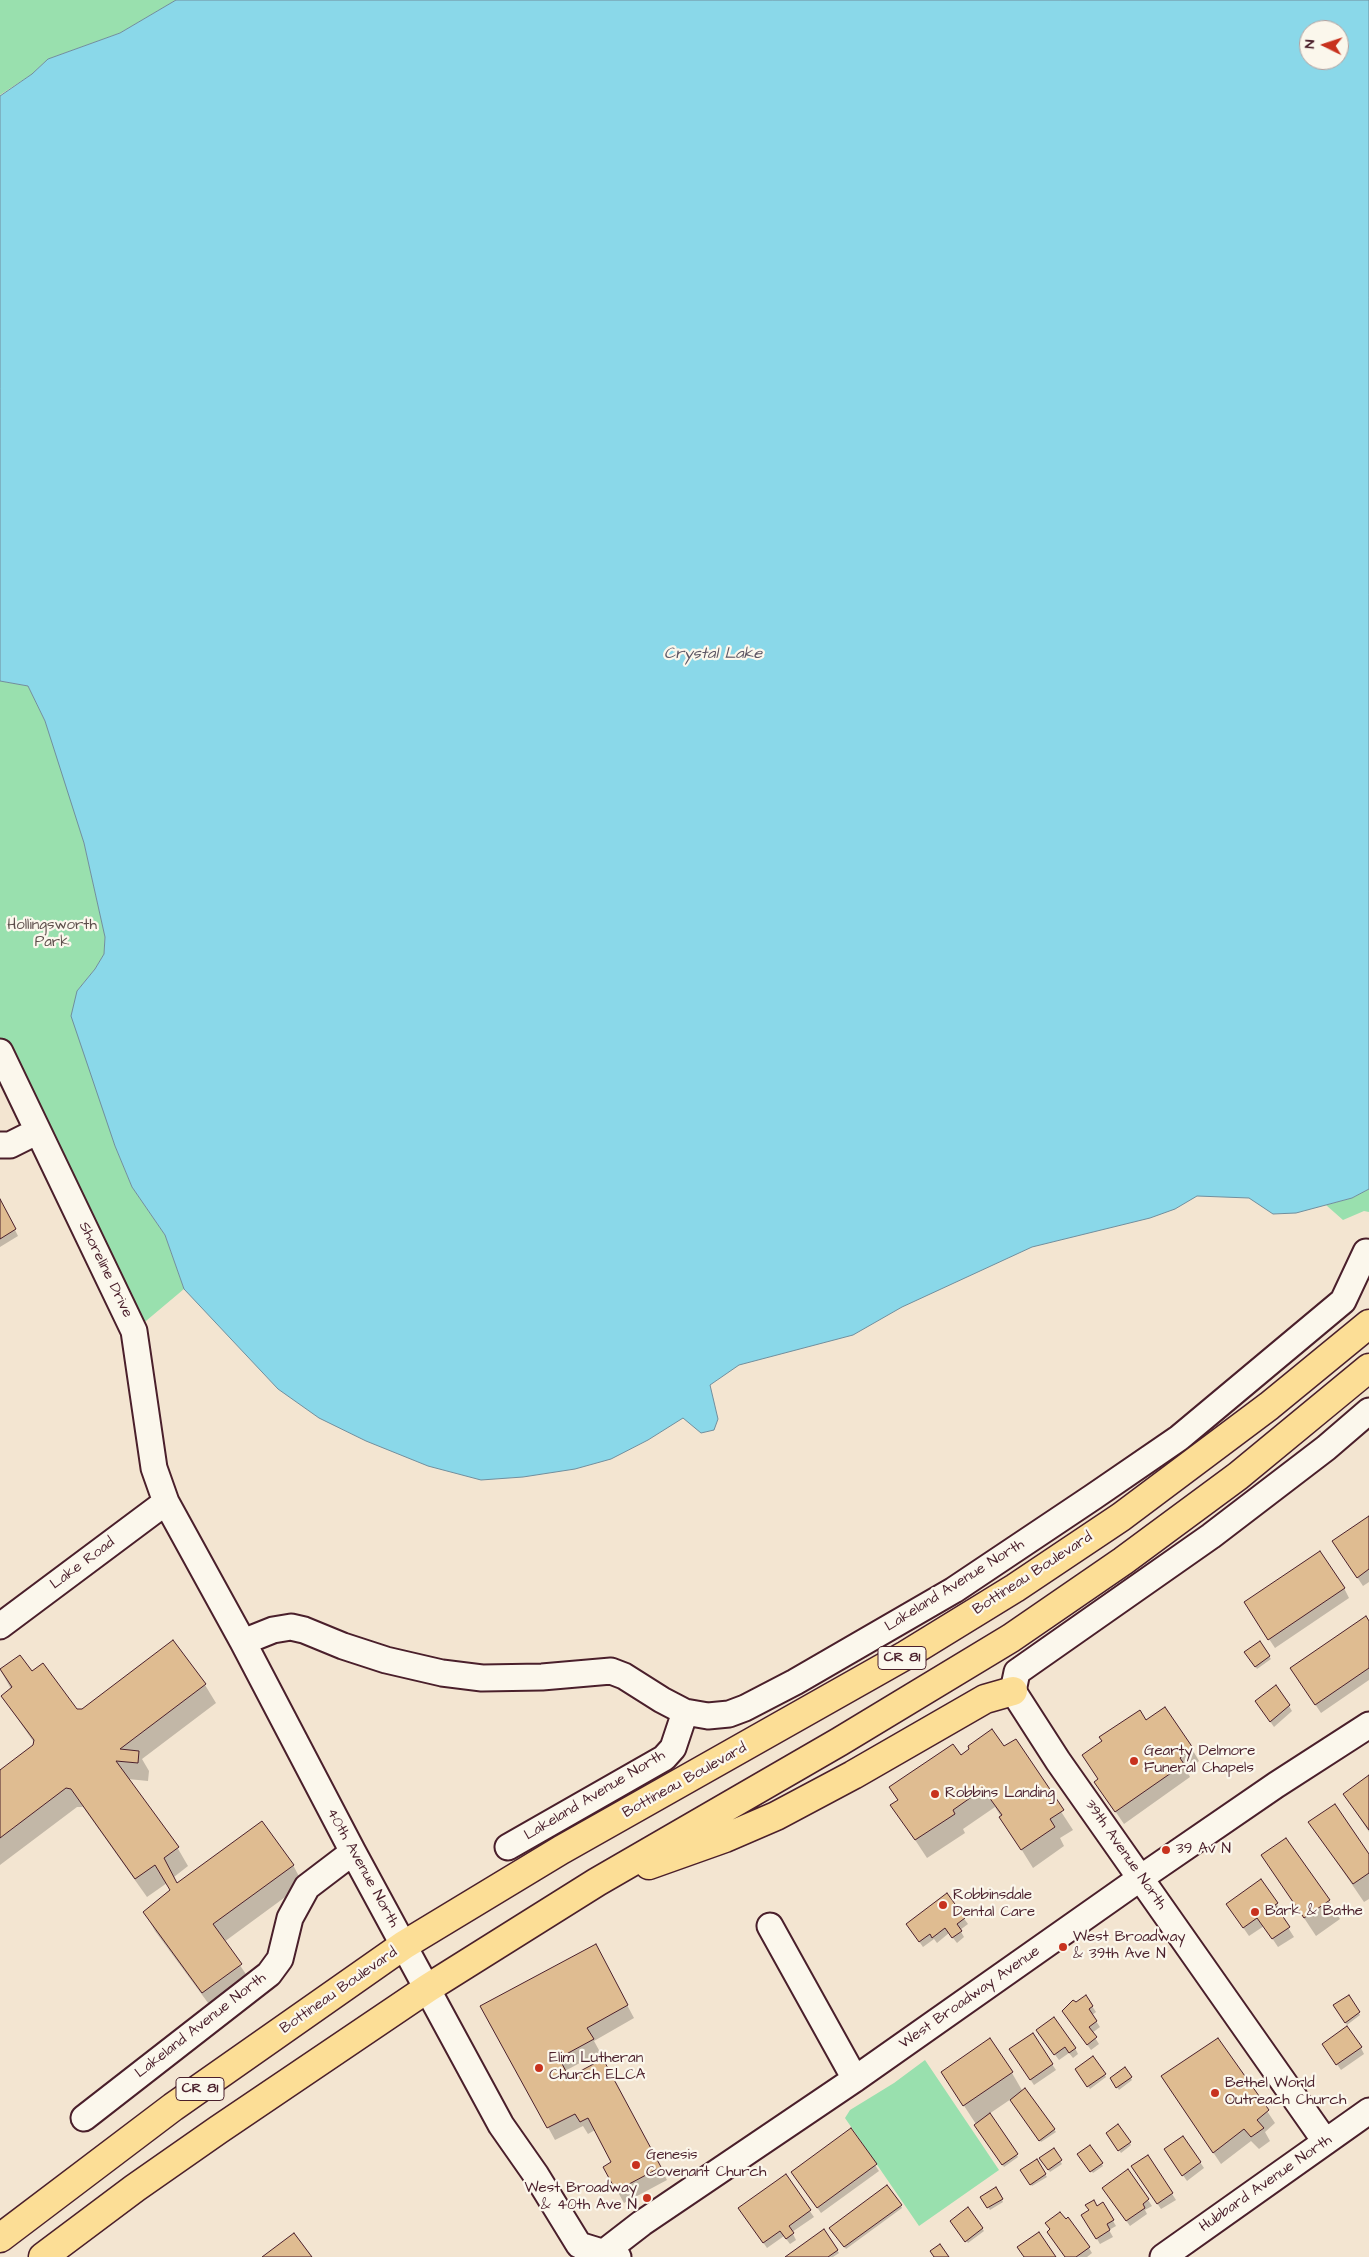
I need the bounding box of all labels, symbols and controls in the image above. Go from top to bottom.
north arrow [1299,20,1349,70]
text: N [1300,39,1320,49]
water label: Crystal Lake [664,645,762,665]
park label: Hollingsworth Park [7,917,97,952]
street label: Shoreline Drive [74,1219,136,1321]
street label: Bottineau Boulevard [970,1529,1096,1619]
street label: Lake Road [47,1534,119,1594]
street label: Lakeland Avenue North [882,1536,1028,1636]
road number: CR 81 [878,1646,926,1670]
street label: Bottineau Boulevard [620,1739,750,1823]
place label: Gearty Delmore Funeral Chapels [1144,1743,1255,1778]
street label: Lakeland Avenue North [521,1747,669,1845]
marker: Gearty Delmore Funeral Chapels [1128,1755,1140,1767]
place label: Robbins Landing [945,1785,1055,1803]
marker: Robbins Landing [929,1788,941,1800]
street label: 39th Avenue North [1080,1797,1170,1913]
street label: 40th Avenue North [322,1805,402,1931]
place label: 39 Av N [1176,1841,1231,1859]
marker: 39 Av N [1160,1844,1172,1856]
place label: Robbinsdale Dental Care [953,1887,1035,1922]
marker: Robbinsdale Dental Care [937,1899,949,1911]
place label: Bark & Bathe [1265,1903,1363,1921]
marker: Bark & Bathe [1249,1906,1261,1918]
place label: West Broadway & 39th Ave N [1073,1929,1186,1964]
marker: West Broadway & 39th Ave N [1057,1941,1069,1953]
street label: West Broadway Avenue [896,1943,1044,2053]
street label: Bottineau Boulevard [277,1944,401,2038]
street label: Lakeland Avenue North [132,1969,270,2083]
place label: Elim Lutheran Church ELCA [549,2050,645,2085]
marker: Elim Lutheran Church ELCA [533,2062,545,2074]
place label: Bethel World Outreach Church [1225,2075,1347,2110]
road number: CR 81 [176,2078,224,2100]
marker: Bethel World Outreach Church [1209,2087,1221,2099]
street label: Hubbard Avenue North [1196,2131,1336,2237]
place label: Genesis Covenant Church [646,2147,767,2182]
marker: Genesis Covenant Church [630,2159,642,2171]
place label: West Broadway & 40th Ave N [524,2180,637,2215]
marker: West Broadway & 40th Ave N [641,2192,653,2204]

